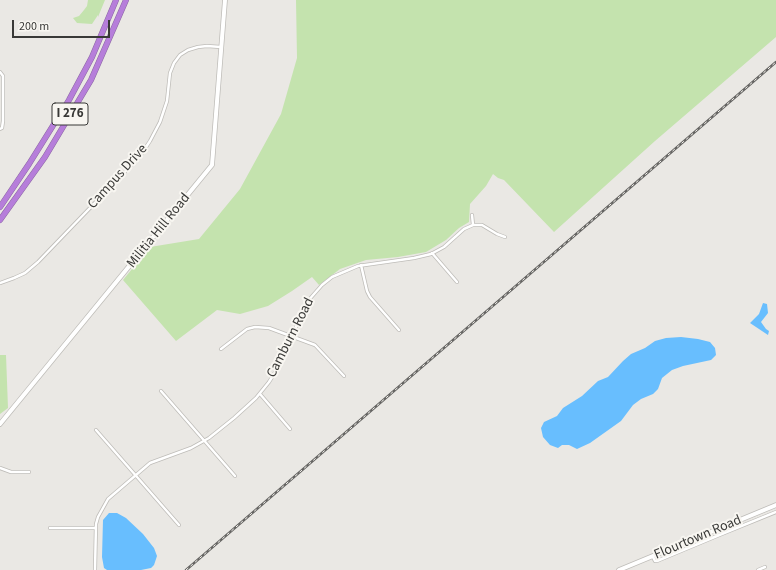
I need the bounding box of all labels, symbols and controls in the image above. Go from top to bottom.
scale bar [14,12,112,38]
text: 200 m [19,18,49,35]
road number: I 276 [52,103,88,125]
street label: Campus Drive [85,141,151,213]
street label: Militia Hill Road [124,190,194,272]
street label: Camburn Road [264,295,318,381]
street label: Flourtown Road [652,512,744,564]

